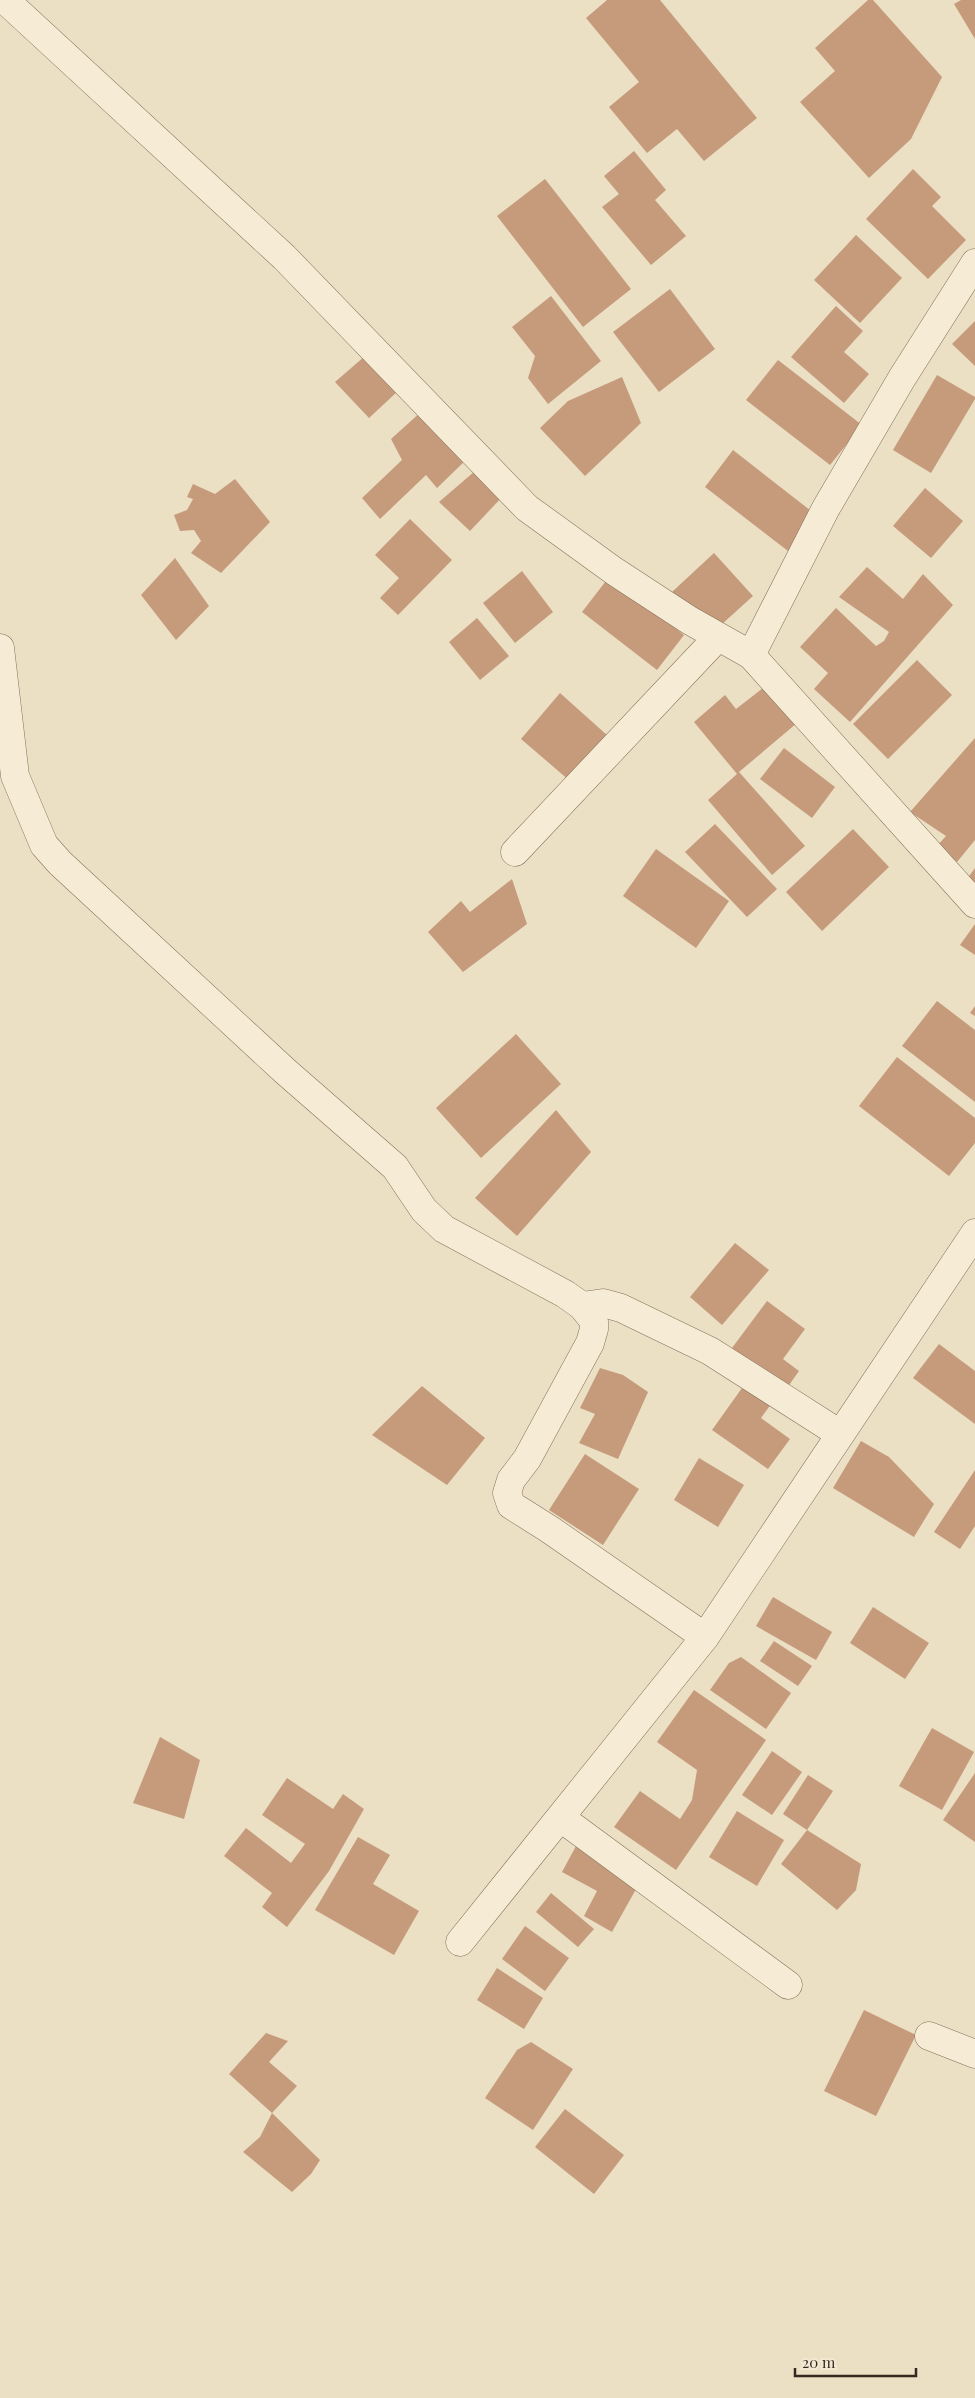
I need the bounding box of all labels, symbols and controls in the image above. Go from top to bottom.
scale bar [795,2346,916,2378]
text: 20 m [802,2352,836,2372]

